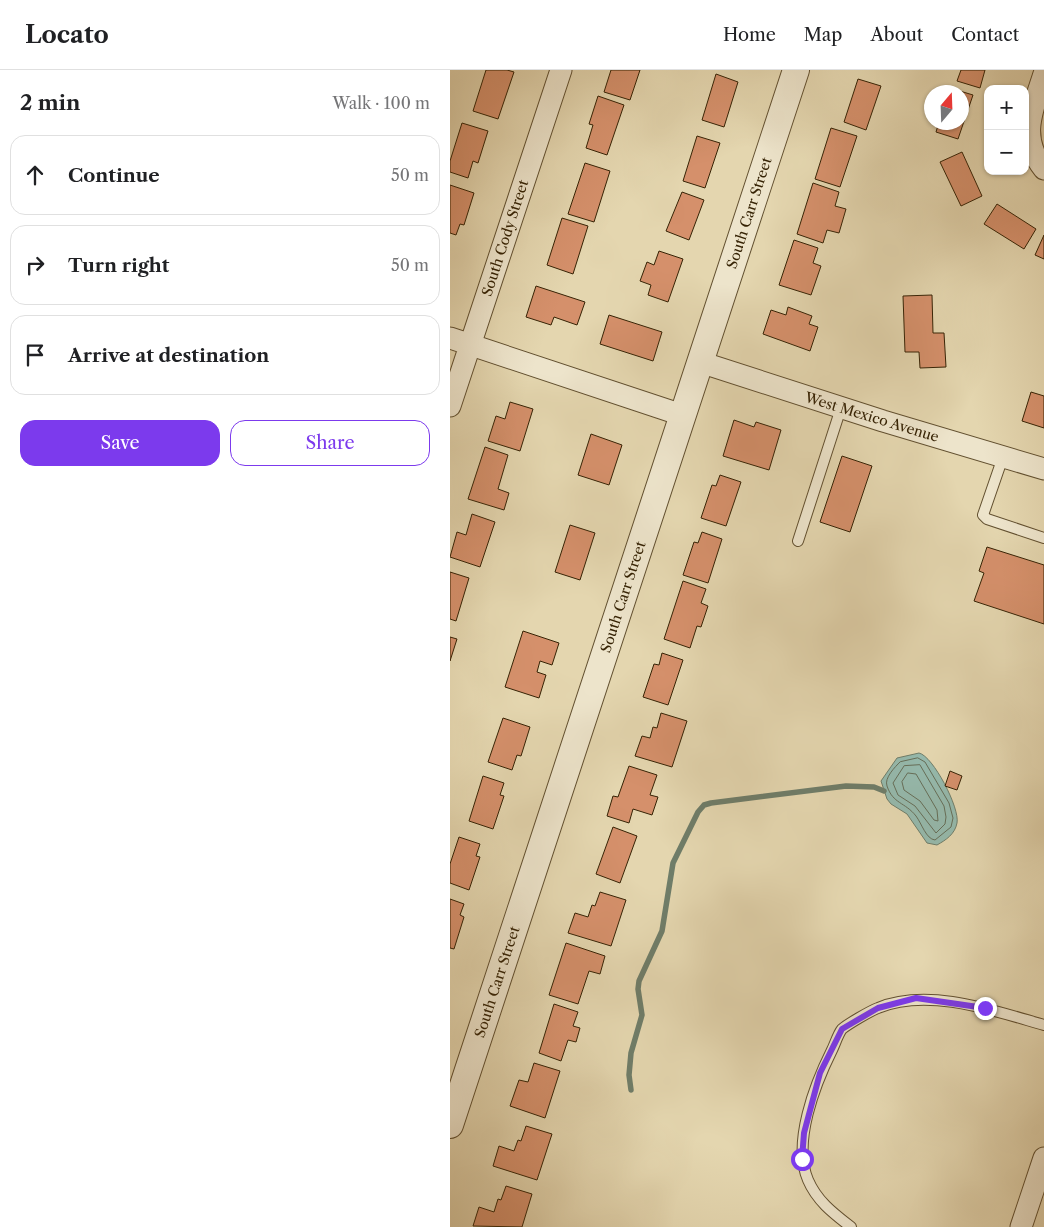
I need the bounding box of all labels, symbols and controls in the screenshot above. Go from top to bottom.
text: Locato [25,20,109,49]
text: Home [723,24,776,46]
text: Map [804,24,842,46]
text: About [870,24,923,46]
text: Contact [951,24,1019,46]
north arrow [924,85,969,130]
map controls [984,85,1029,175]
button: + [984,85,1029,130]
text: 2 min [20,90,80,115]
text: Walk · 100 m [333,93,430,113]
button: − [984,130,1029,175]
street label: South Carr Street [722,155,776,271]
icon: ahead [21,161,49,189]
text: Continue [68,164,160,187]
text: 50 m [391,165,429,185]
street label: South Cody Street [478,177,532,299]
icon: right [21,251,49,279]
text: Turn right [68,254,169,277]
text: 50 m [391,255,429,275]
icon: arrive [21,341,49,369]
text: Arrive at destination [68,344,269,367]
street label: West Mexico Avenue [802,388,941,446]
button: Save [20,420,220,466]
button: Share [230,420,430,466]
street label: South Carr Street [596,539,650,655]
street label: South Carr Street [470,924,524,1040]
route end [974,997,997,1020]
route start [791,1148,814,1171]

